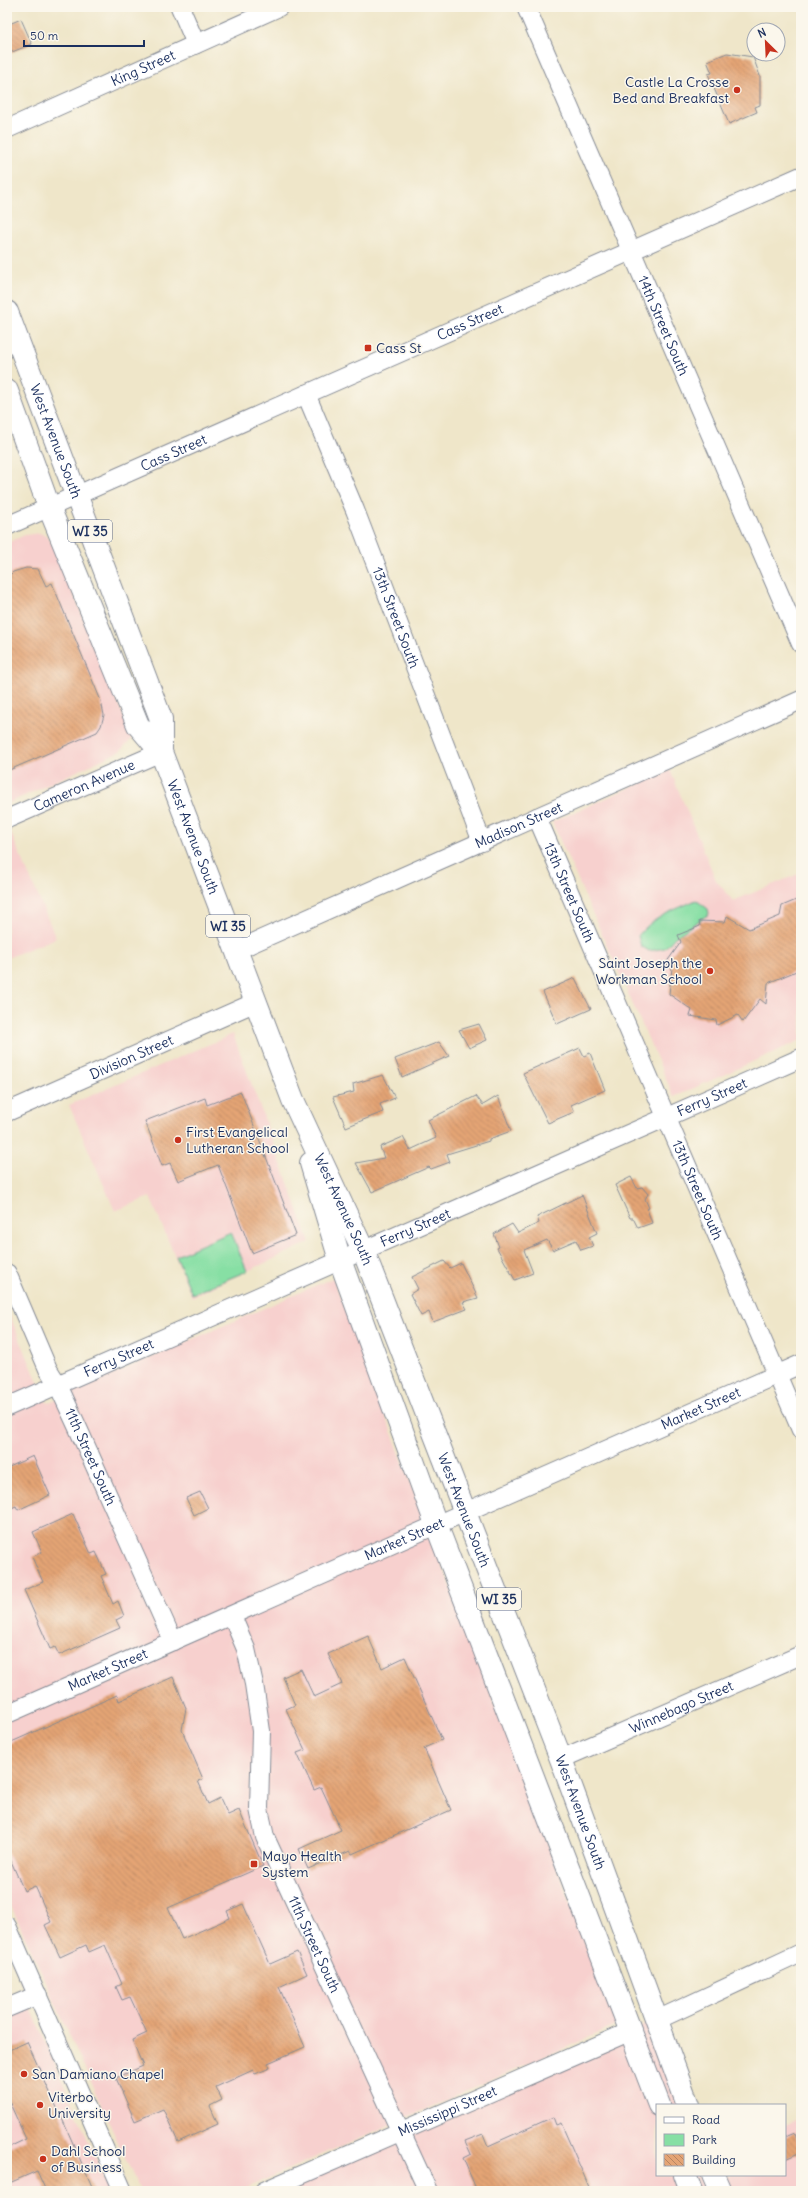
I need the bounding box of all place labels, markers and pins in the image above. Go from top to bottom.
place label: Castle La Crosse Bed and Breakfast [612,73,729,107]
marker: Castle La Crosse Bed and Breakfast [732,85,742,95]
place label: Cass St [376,339,422,357]
marker: Cass St [363,343,373,353]
place label: Saint Joseph the Workman School [595,954,702,988]
marker: Saint Joseph the Workman School [705,966,715,976]
place label: First Evangelical Lutheran School [186,1123,289,1157]
marker: First Evangelical Lutheran School [173,1135,183,1145]
place label: Mayo Health System [262,1847,342,1881]
marker: Mayo Health System [249,1859,259,1869]
place label: San Damiano Chapel [32,2065,164,2083]
marker: San Damiano Chapel [19,2069,29,2079]
place label: Viterbo University [48,2088,111,2122]
marker: Viterbo University [35,2100,45,2110]
place label: Dahl School of Business [51,2142,125,2176]
marker: Dahl School of Business [38,2154,48,2164]

